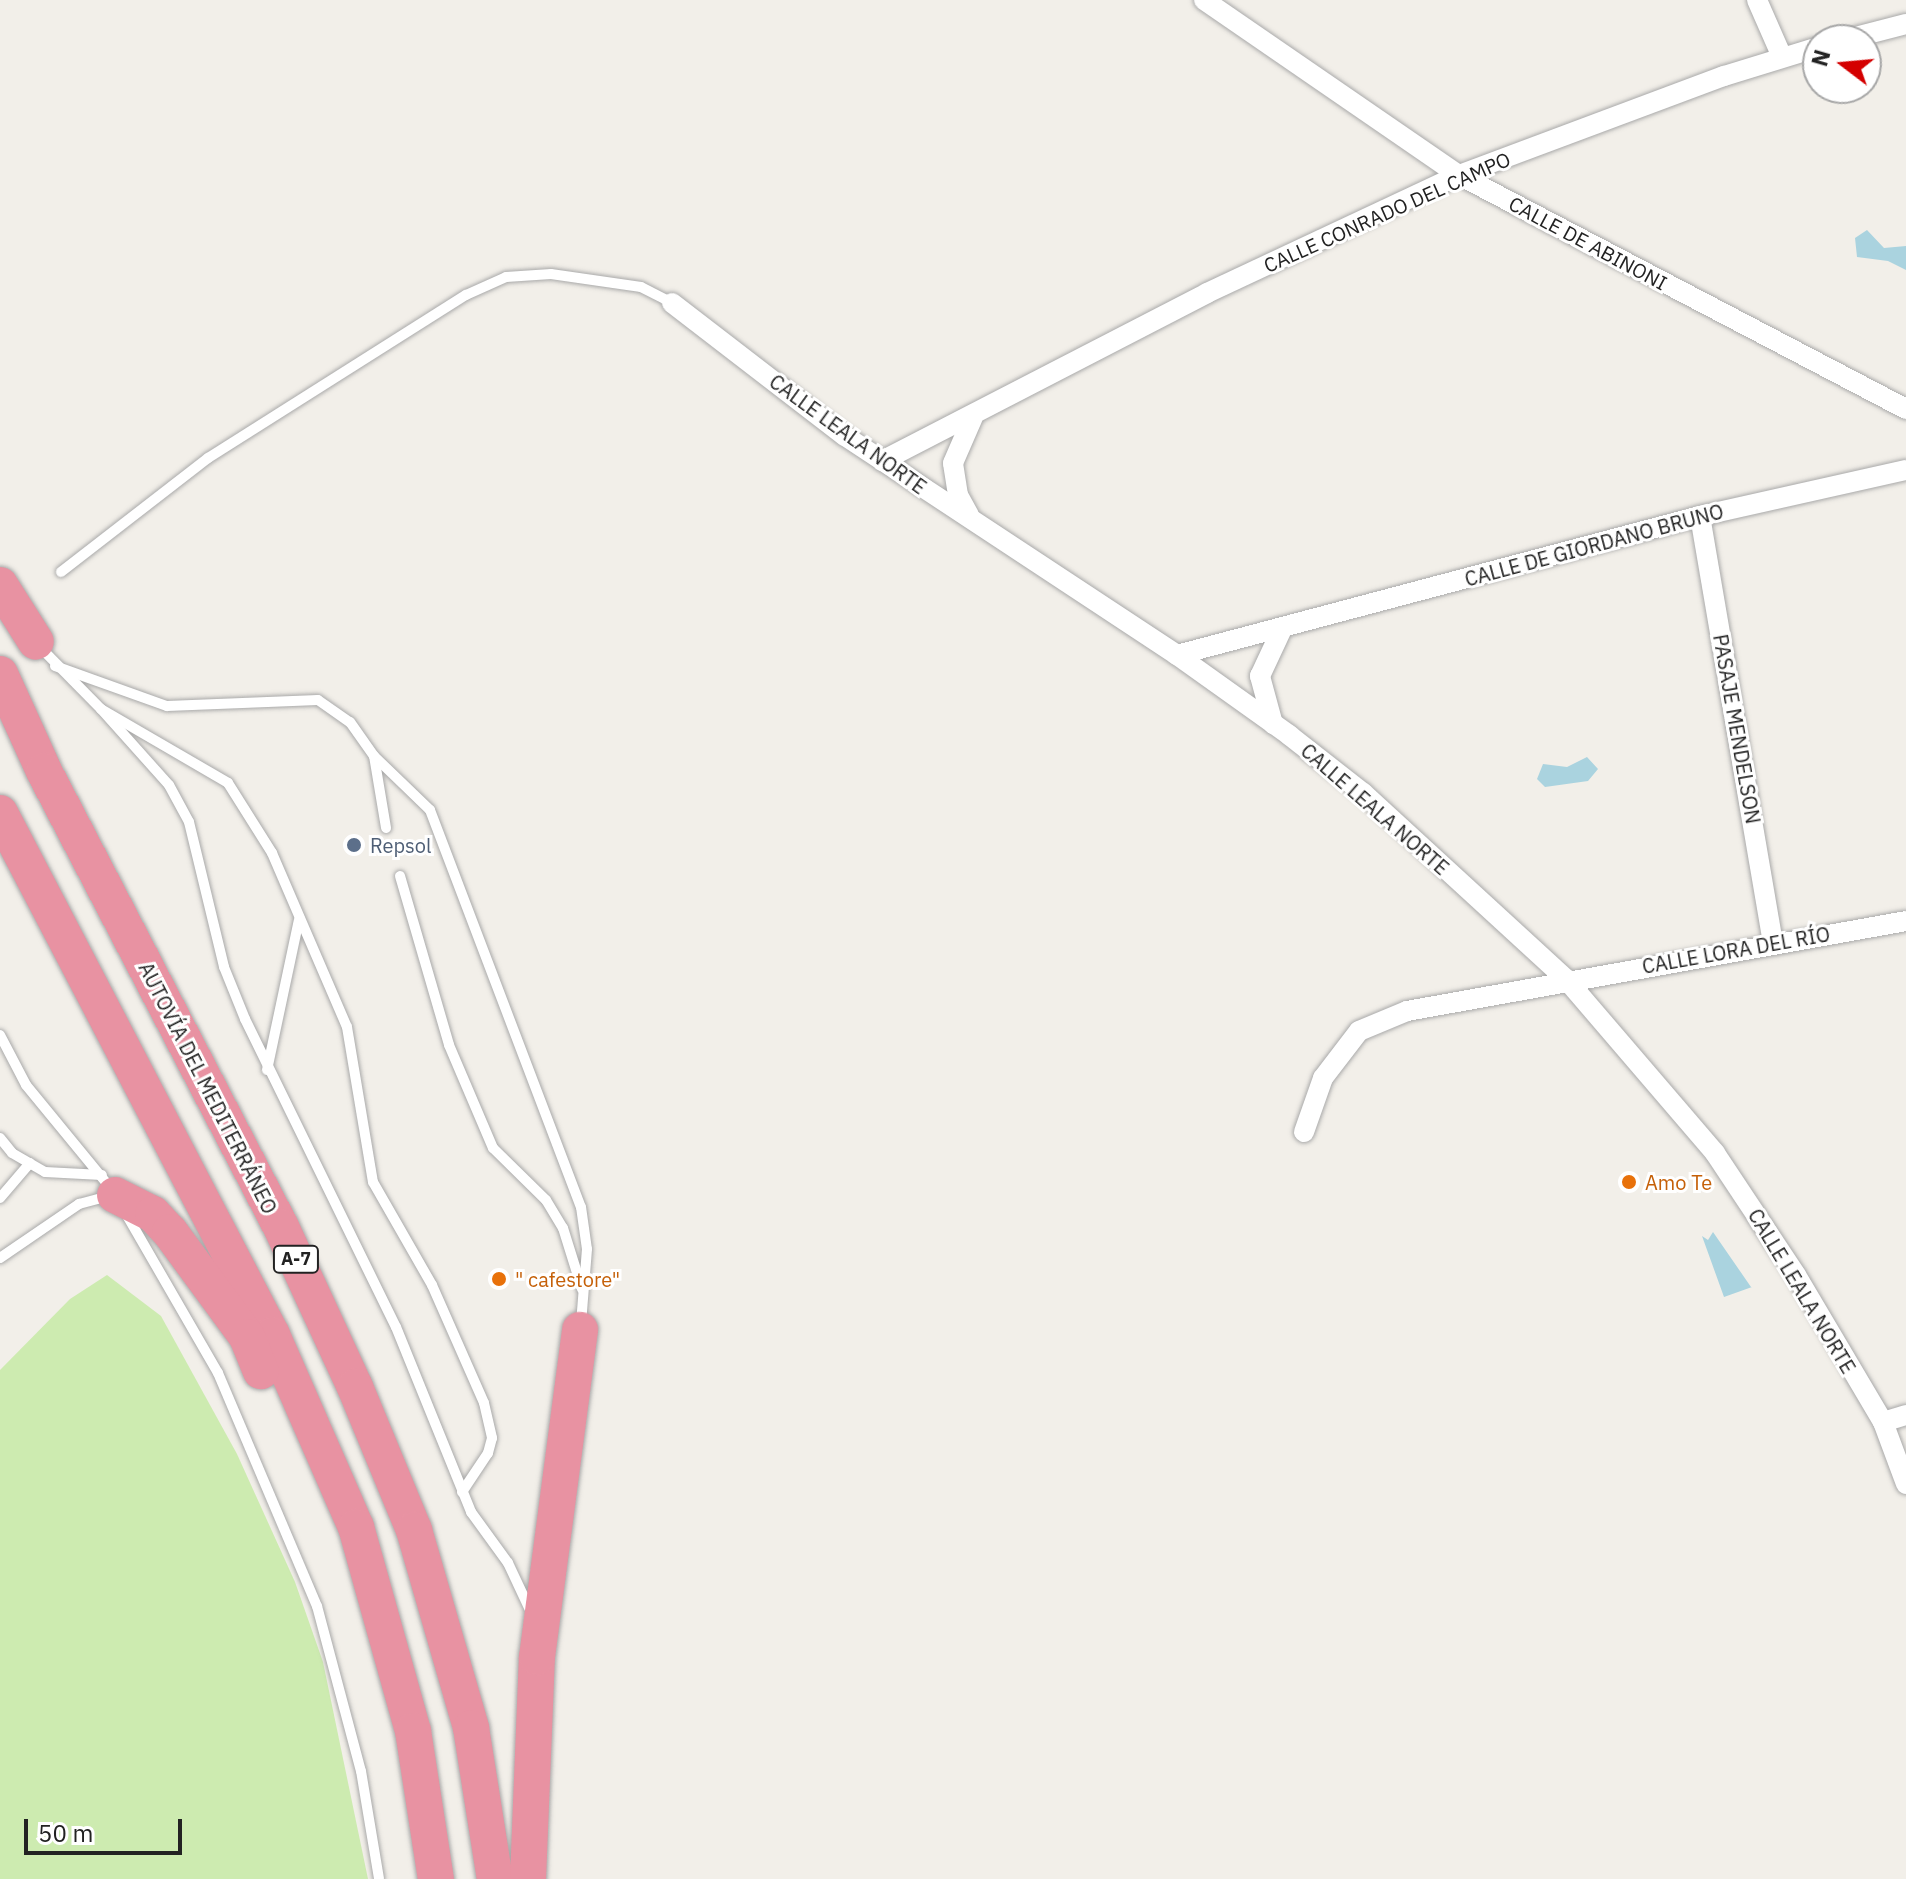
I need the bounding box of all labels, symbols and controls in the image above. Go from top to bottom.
north arrow [1802,24,1882,104]
text: N [1804,46,1837,69]
street label: CALLE CONRADO DEL CAMPO [1260,147,1514,277]
street label: CALLE DE ABINONI [1505,191,1671,295]
street label: CALLE LEALA NORTE [765,369,931,499]
street label: CALLE DE GIORDANO BRUNO [1462,499,1726,591]
street label: PASAJE MENDELSON [1708,632,1766,826]
street label: CALLE LEALA NORTE [1296,738,1454,880]
place label: Repsol [370,833,431,857]
marker: Repsol [345,836,363,854]
street label: CALLE LORA DEL RÍO [1640,922,1832,978]
street label: AUTOVÍA DEL MEDITERRÁNEO [134,958,282,1218]
place label: Amo Te [1645,1170,1712,1194]
marker: Amo Te [1620,1173,1638,1191]
street label: CALLE LEALA NORTE [1743,1204,1861,1378]
road number: A-7 [272,1245,320,1273]
place label: " cafestore" [515,1267,620,1291]
marker: " cafestore" [490,1270,508,1288]
scale bar [28,1803,186,1853]
text: 50 m [38,1817,93,1849]

